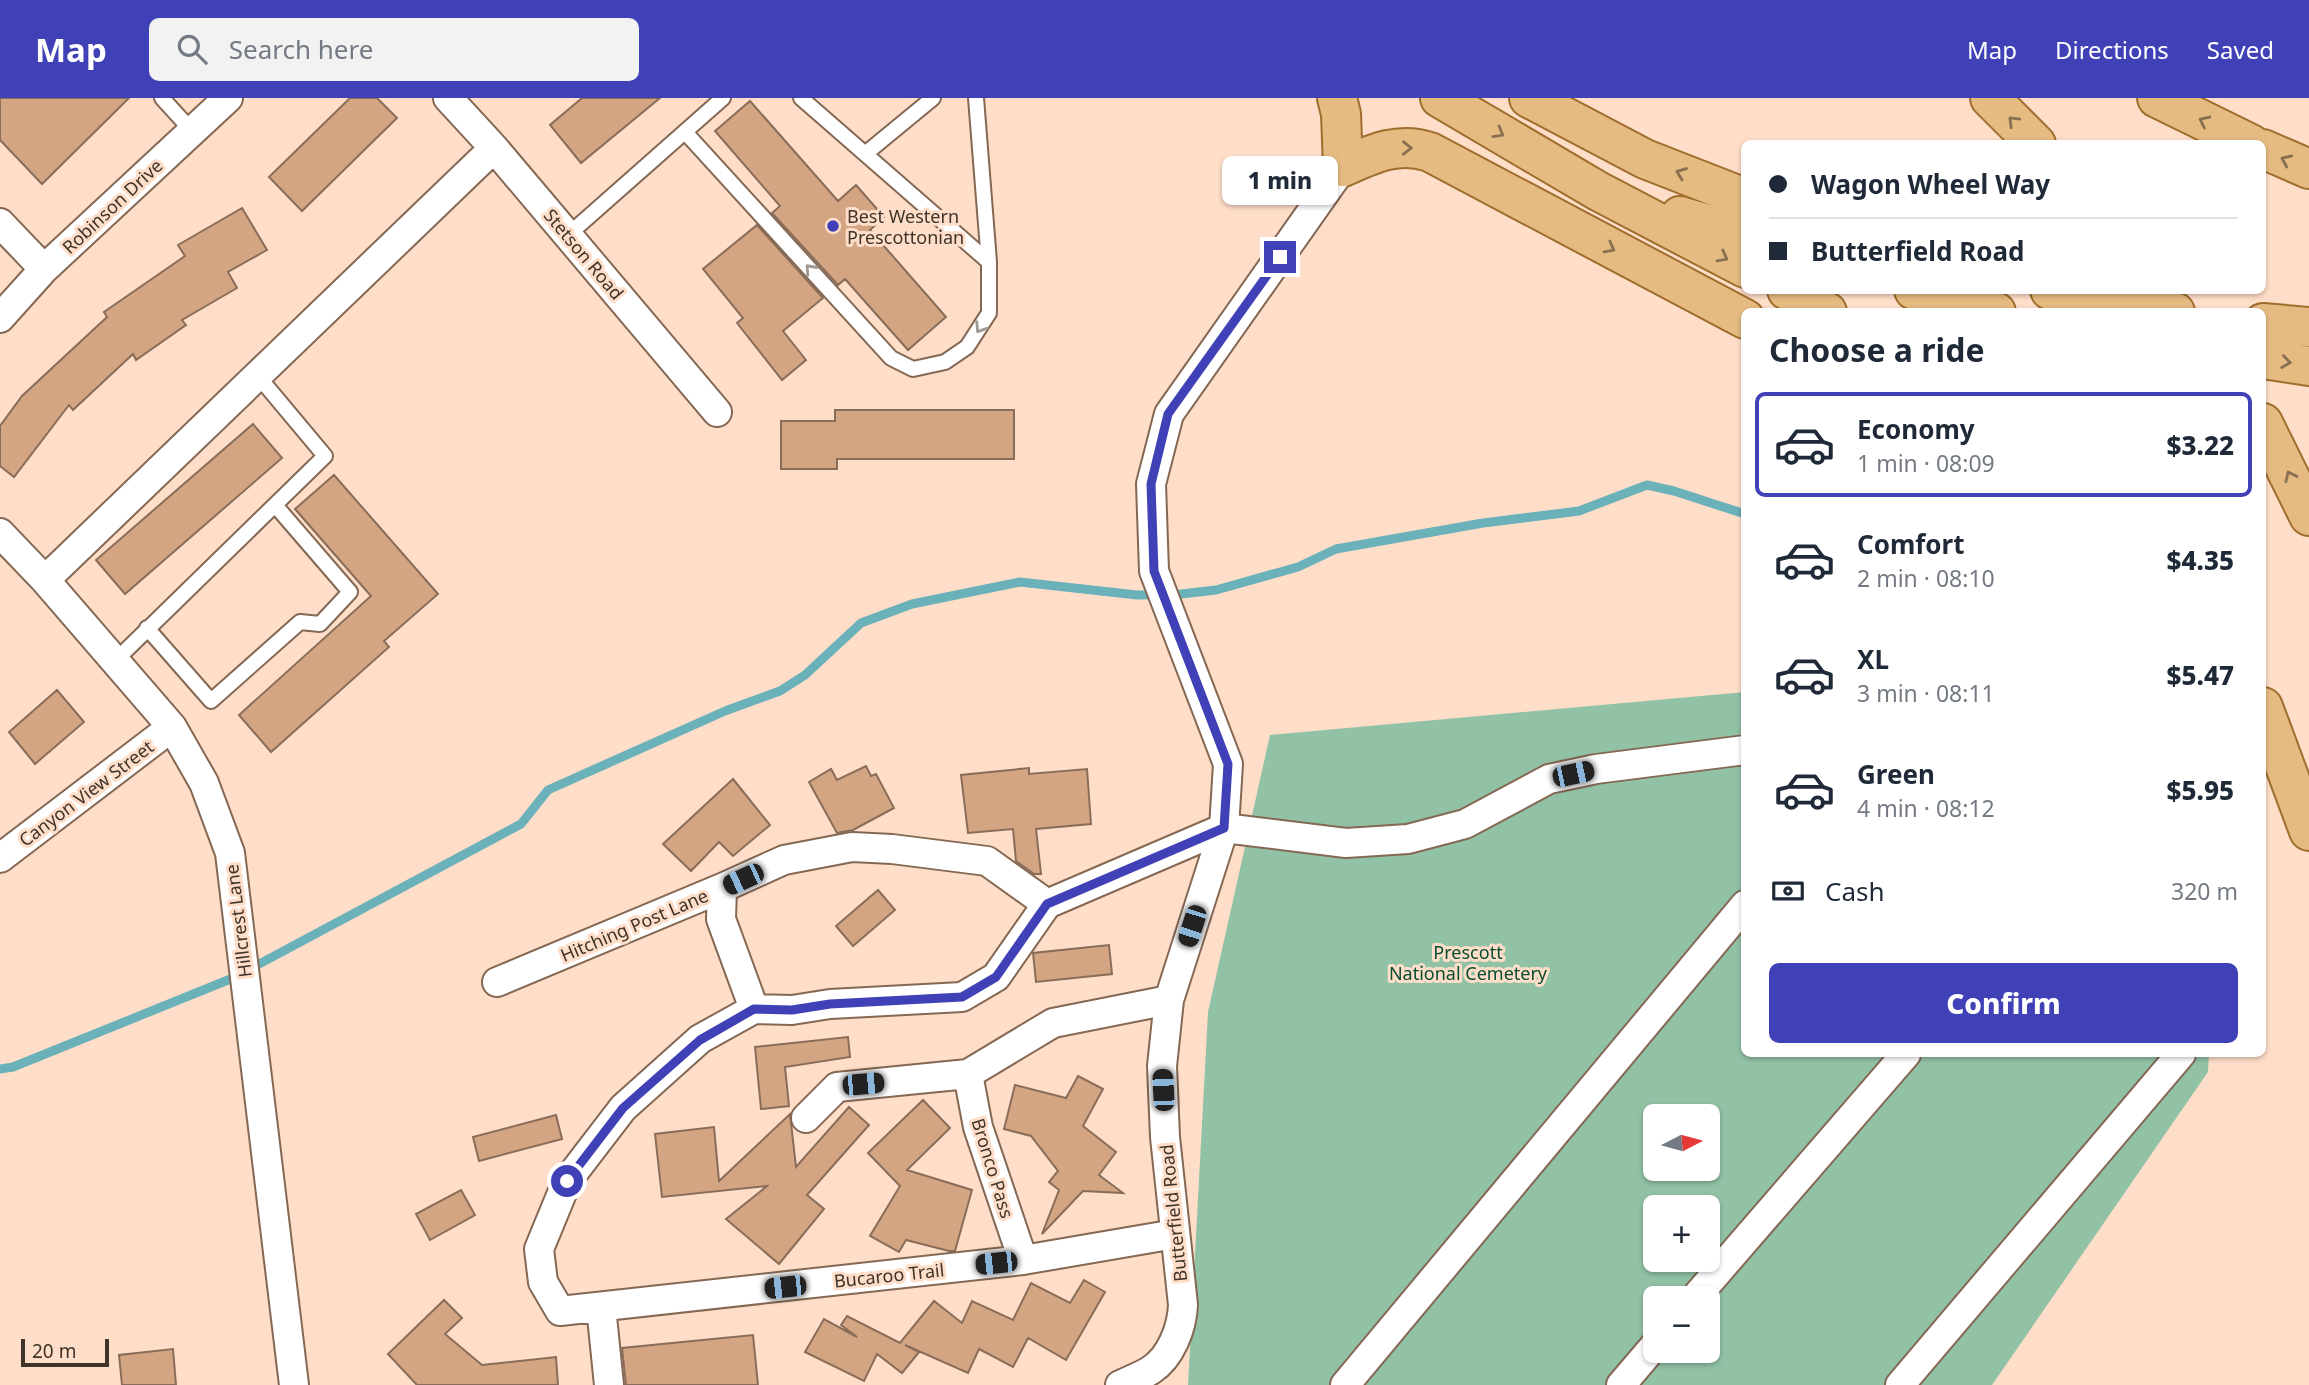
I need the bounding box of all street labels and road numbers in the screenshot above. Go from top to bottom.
street label: Robinson Drive [57,153,167,259]
street label: Stetson Road [539,204,629,304]
street label: Canyon View Street [14,734,159,852]
street label: Hillcrest Lane [219,863,257,979]
street label: Hitching Post Lane [557,883,711,967]
street label: Bronco Pass [966,1115,1020,1221]
street label: Butterfield Road [1154,1143,1192,1283]
street label: Bucaroo Trail [833,1257,945,1293]

